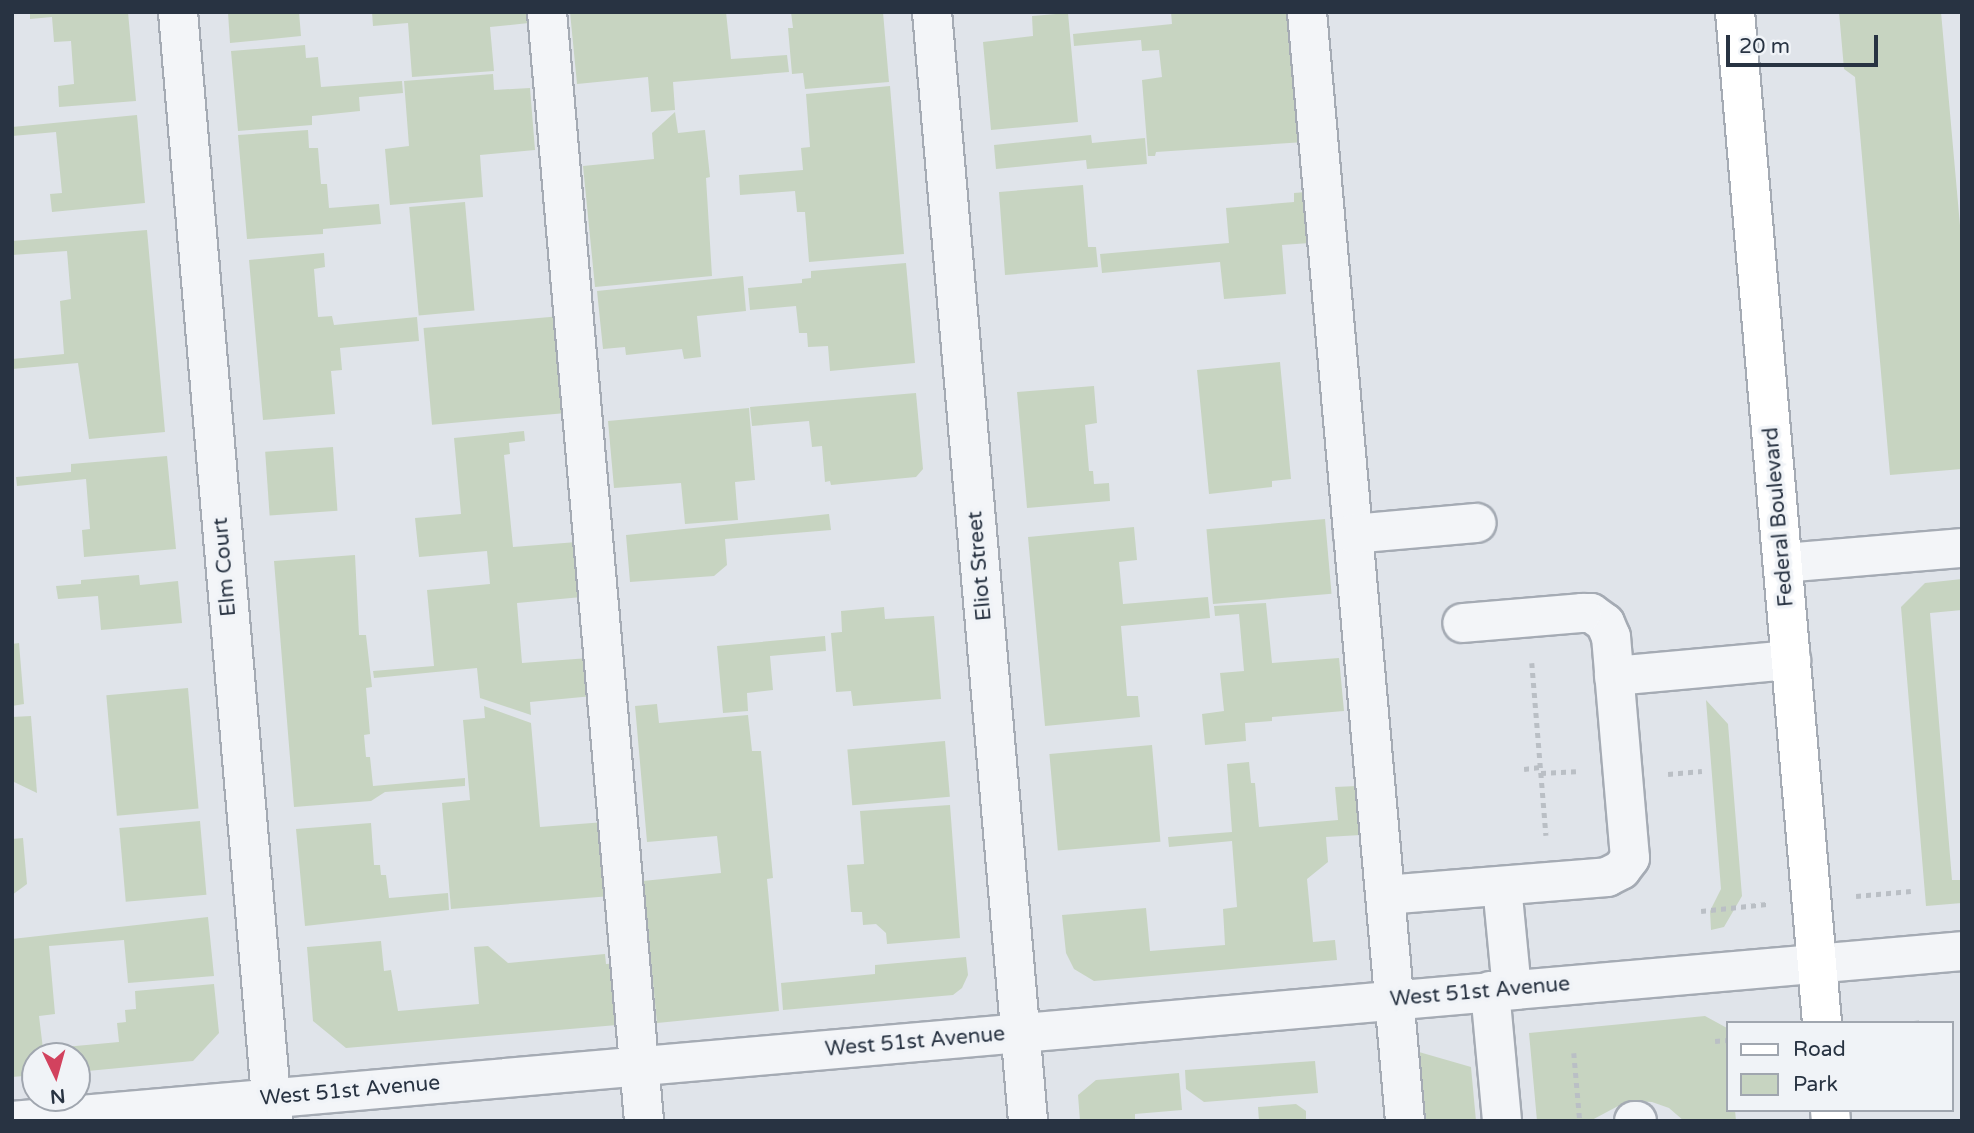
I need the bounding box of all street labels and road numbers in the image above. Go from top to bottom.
street label: Federal Boulevard [1759,426,1799,608]
street label: Eliot Street [963,510,997,622]
street label: Elm Court [208,516,242,618]
street label: West 51st Avenue [1389,972,1571,1012]
street label: West 51st Avenue [824,1022,1006,1062]
street label: West 51st Avenue [259,1071,441,1111]

